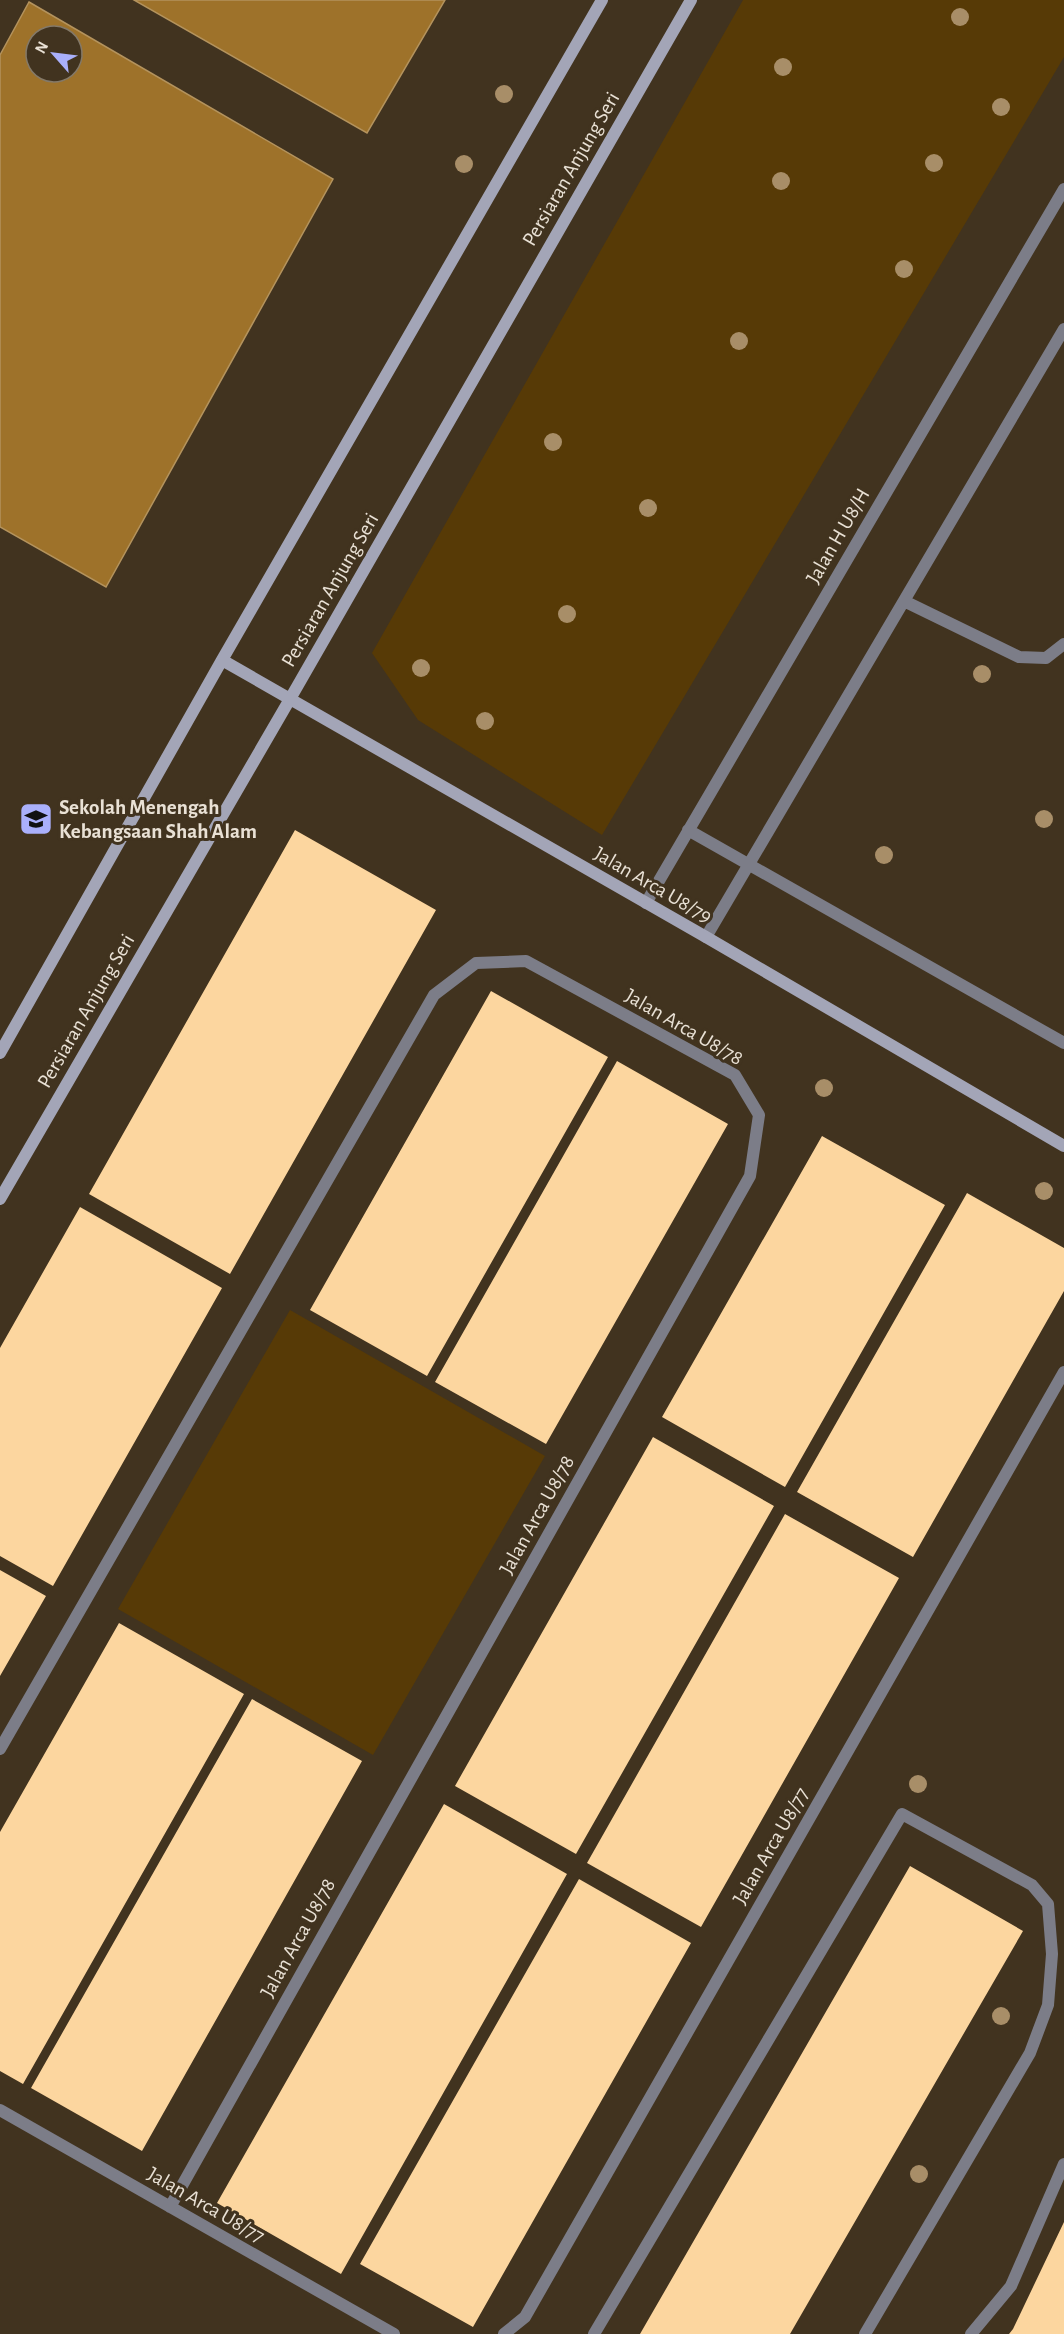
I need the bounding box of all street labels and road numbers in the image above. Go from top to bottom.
street label: Persiaran Anjung Seri [519,89,623,249]
street label: Jalan H U8/H [802,485,874,587]
street label: Persiaran Anjung Seri [278,510,382,670]
street label: Jalan Arca U8/79 [590,843,716,927]
street label: Persiaran Anjung Seri [34,931,138,1091]
street label: Jalan Arca U8/78 [621,985,747,1069]
street label: Jalan Arca U8/78 [496,1452,578,1578]
street label: Jalan Arca U8/77 [729,1784,813,1908]
street label: Jalan Arca U8/78 [257,1875,339,2001]
street label: Jalan Arca U8/77 [144,2163,268,2247]

